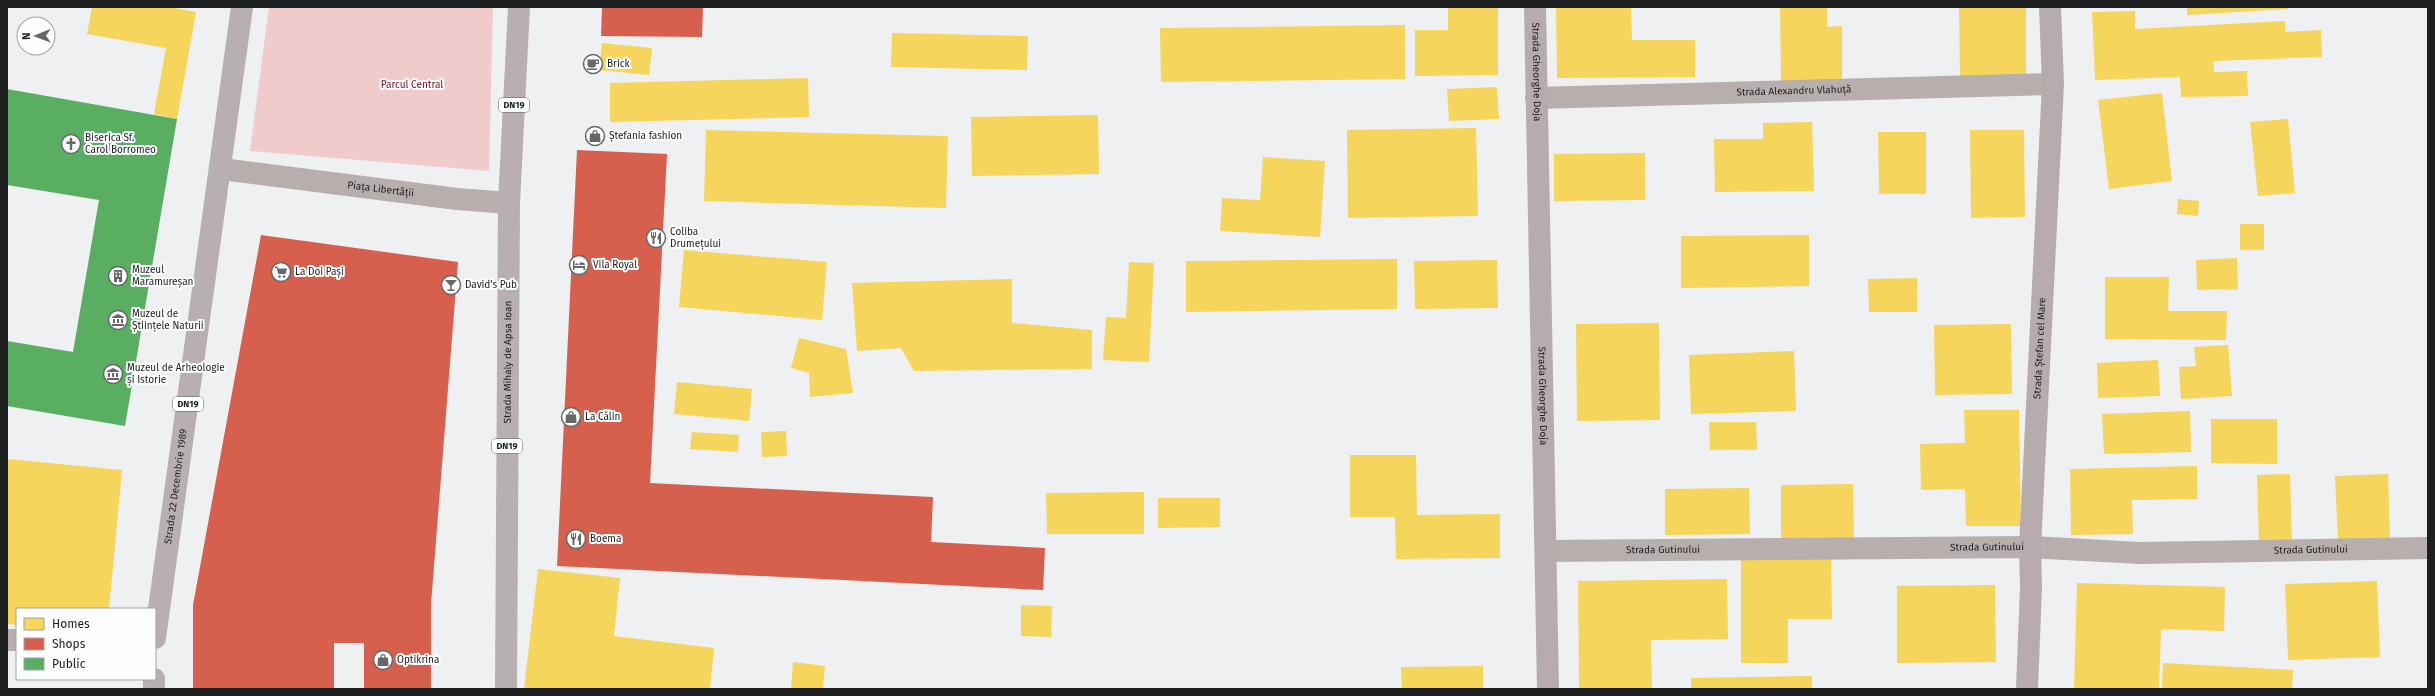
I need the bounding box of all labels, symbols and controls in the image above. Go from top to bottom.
north arrow [16,16,56,56]
street label: Strada Gheorghe Doja [1529,22,1543,122]
text: N [20,32,33,40]
cafe icon: Brick [582,53,604,75]
place label: Brick [607,58,631,70]
park label: Parcul Central [381,79,443,91]
street label: Strada Alexandru Vlahuță [1736,83,1852,99]
road number: DN19 [499,98,529,112]
shop icon: Ștefania fashion [584,125,606,147]
place label: Ștefania fashion [609,130,682,142]
place label: Biserica Sf. Carol Borromeo [85,132,156,156]
church icon: Biserica Sf. Carol Borromeo [60,133,82,155]
street label: Piața Libertății [347,179,415,200]
place label: Coliba Drumețului [670,226,721,250]
restaurant icon: Coliba Drumețului [645,227,667,249]
hotel icon: Vila Royal [568,254,590,276]
place label: Vila Royal [593,259,637,271]
supermarket icon: La Doi Pași [270,261,292,283]
place label: Muzeul Maramureșan [132,264,193,288]
building icon: Muzeul Maramureșan [107,265,129,287]
place label: La Doi Pași [295,266,344,278]
bar icon: David's Pub [440,274,462,296]
place label: David's Pub [465,279,517,291]
street label: Strada Ștefan cel Mare [2031,297,2048,399]
street label: Strada Mihaly de Apsa Ioan [502,301,514,423]
place label: Muzeul de Științele Naturii [132,308,204,332]
museum icon: Muzeul de Științele Naturii [107,309,129,331]
street label: Strada Gheorghe Doja [1535,346,1549,446]
place label: Muzeul de Arheologie și Istorie [127,362,225,386]
museum icon: Muzeul de Arheologie și Istorie [102,363,124,385]
road number: DN19 [173,397,203,411]
shop icon: La Călin [560,406,582,428]
place label: La Călin [585,411,620,423]
street label: Strada 22 Decembrie 1989 [162,428,190,545]
road number: DN19 [492,439,522,453]
restaurant icon: Boema [565,528,587,550]
place label: Boema [590,533,621,545]
street label: Strada Gutinului [1950,541,2024,554]
street label: Strada Gutinului [2274,543,2348,557]
street label: Strada Gutinului [1626,544,1700,556]
legend [16,608,156,680]
text: Homes [52,617,90,631]
text: Shops [52,637,86,651]
shop icon: Optikrina [372,649,394,671]
place label: Optikrina [397,654,439,666]
text: Public [52,657,86,671]

